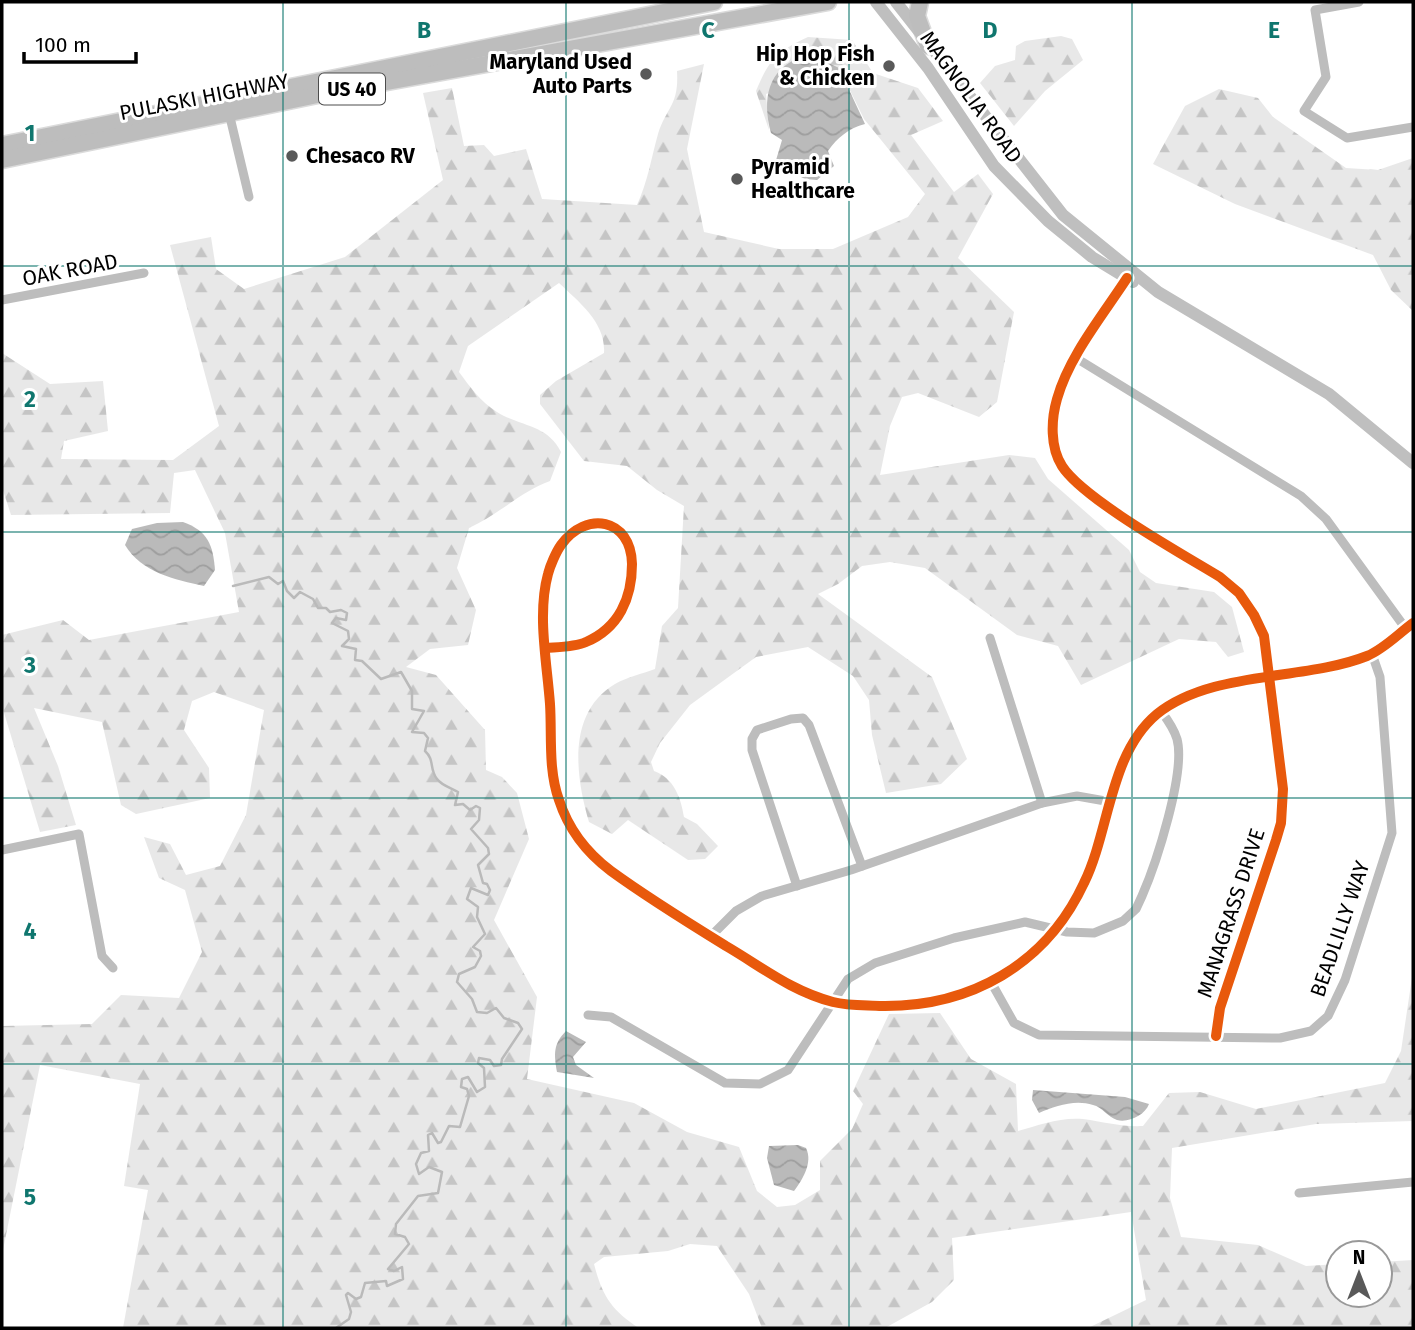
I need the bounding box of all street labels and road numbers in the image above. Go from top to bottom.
street label: MAGNOLIA ROAD [915,26,1027,168]
street label: PULASKI HIGHWAY [117,68,291,126]
road number: US 40 [319,74,385,104]
street label: OAK ROAD [20,248,120,292]
street label: MANAGRASS DRIVE [1191,825,1271,1001]
street label: BEADLILLY WAY [1305,857,1376,1000]

